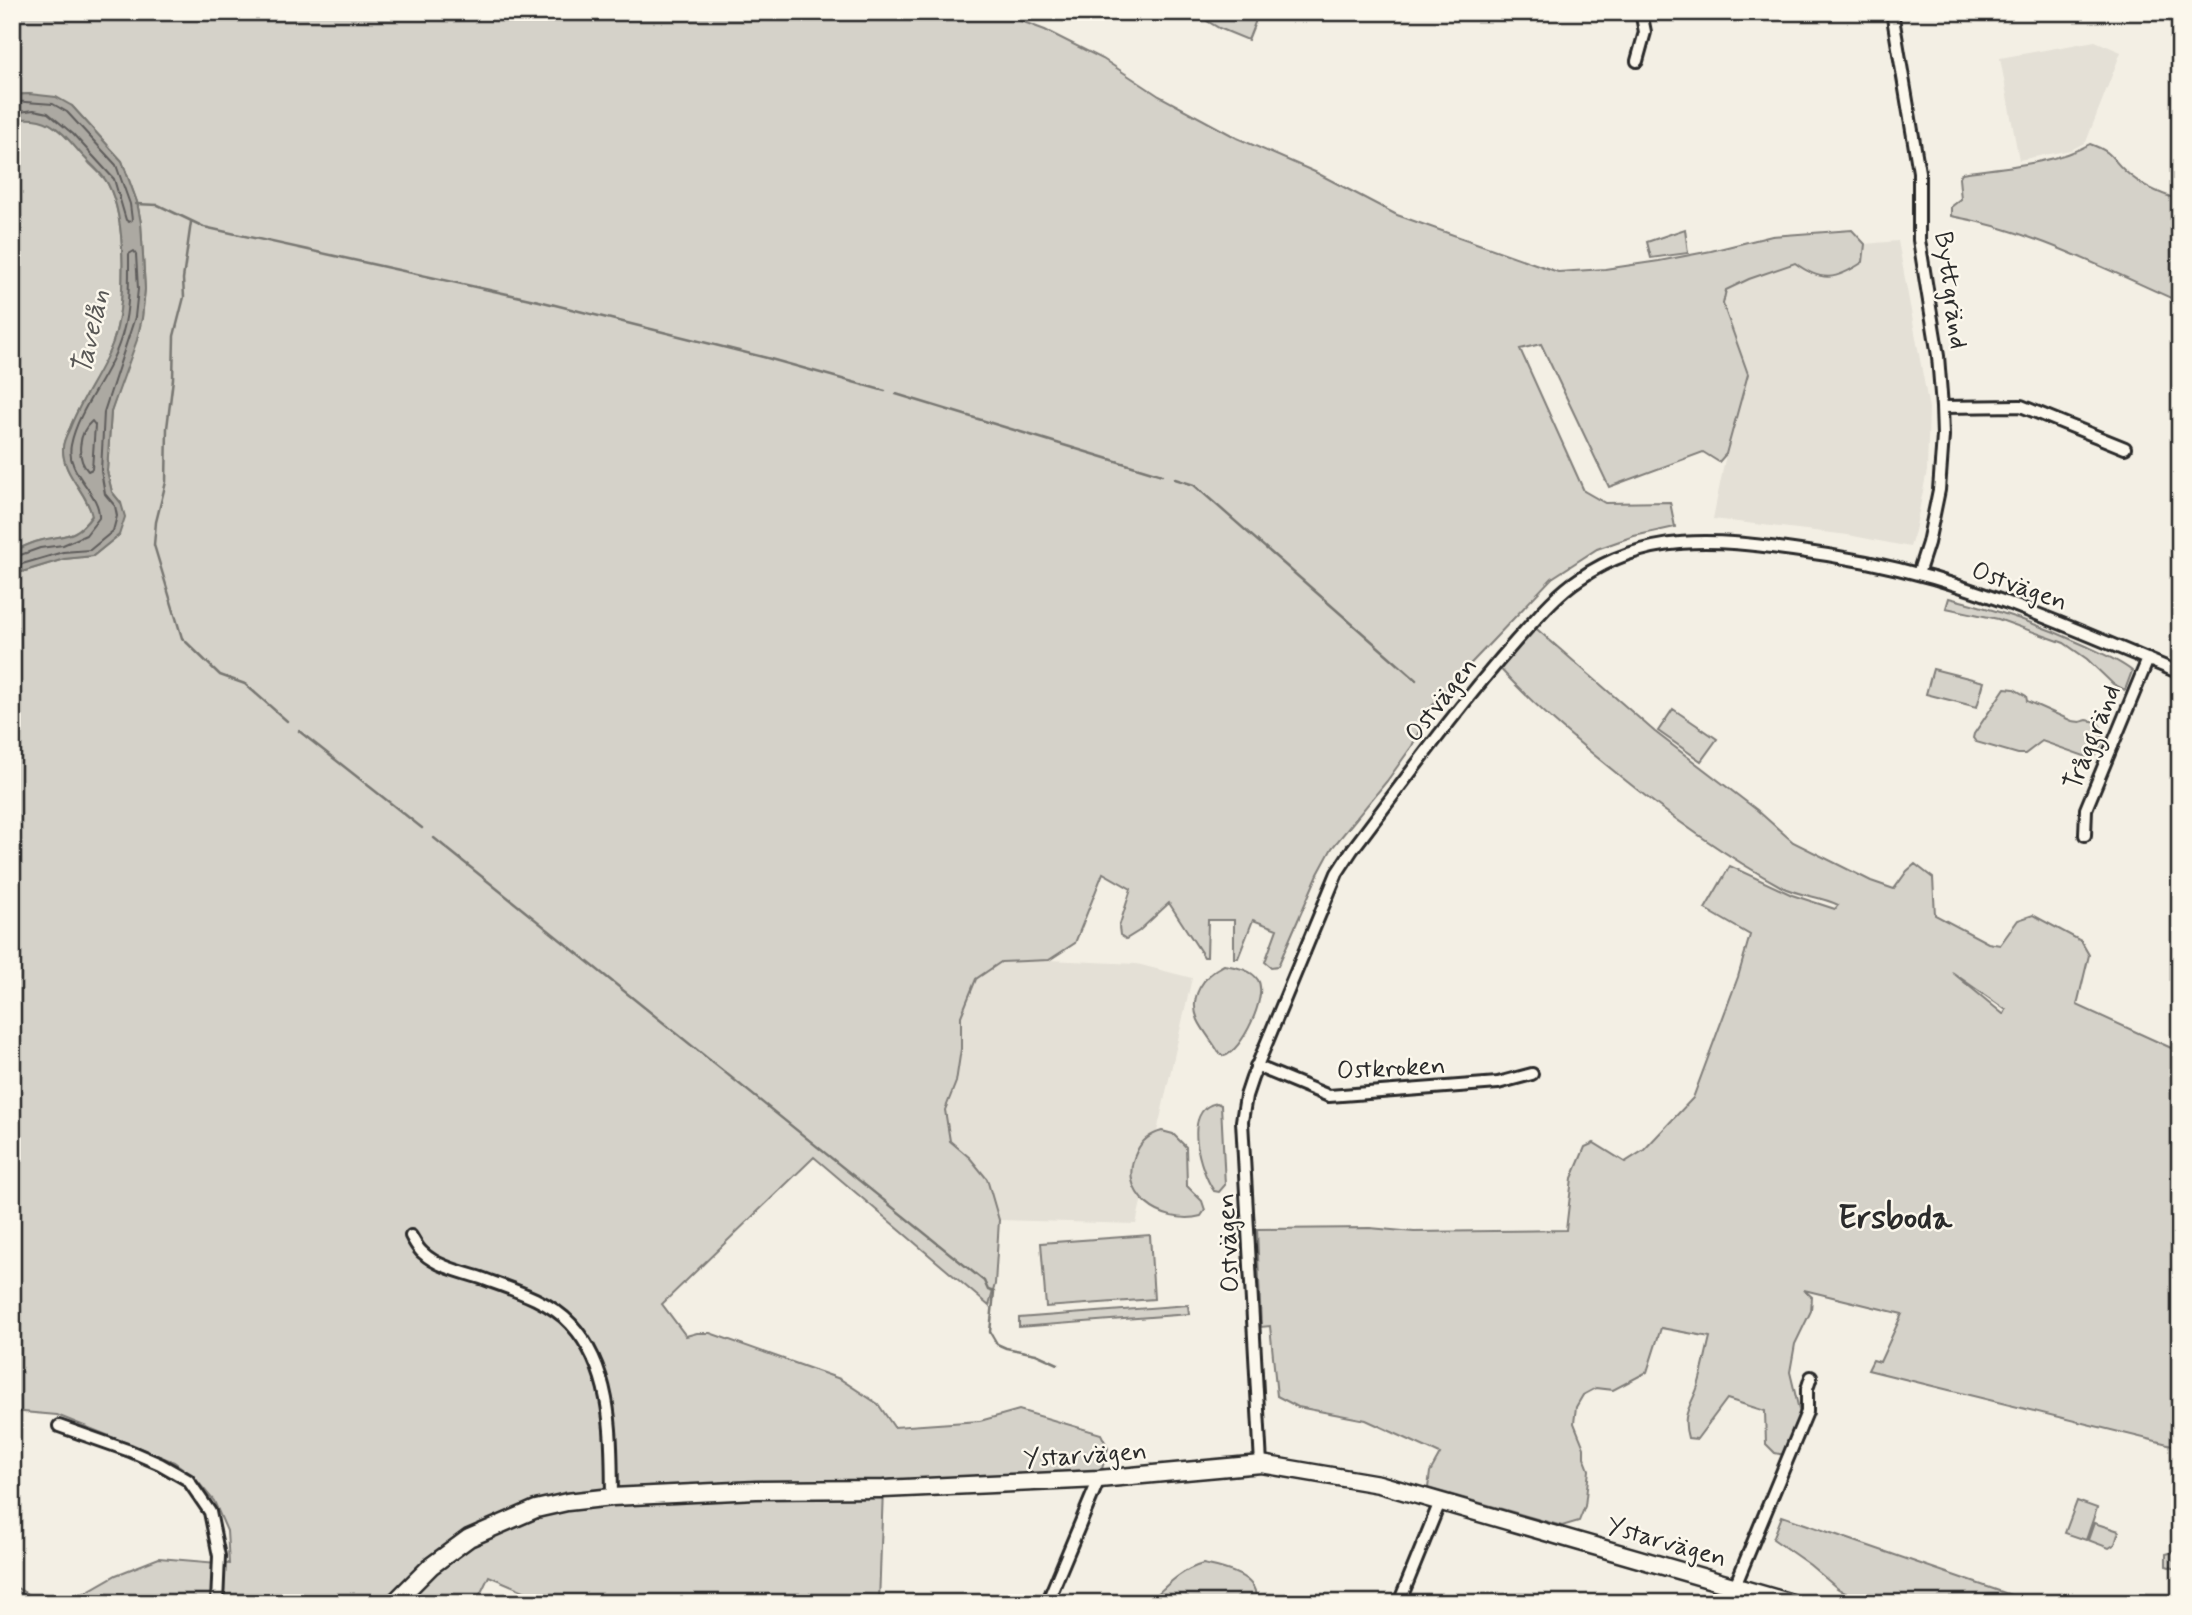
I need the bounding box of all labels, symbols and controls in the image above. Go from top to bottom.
street label: Byttgränd [1925,229,1975,351]
water label: Tavelån [64,286,119,379]
street label: Ostvägen [1967,554,2072,620]
street label: Ostvägen [1398,651,1486,750]
street label: Tråggränd [2056,680,2132,797]
street label: Ostkroken [1336,1049,1446,1089]
street label: Ostvägen [1209,1192,1249,1294]
district label: Ersboda [1838,1197,1953,1241]
street label: Ystarvägen [1022,1435,1148,1477]
street label: Ystarvägen [1602,1510,1731,1576]

